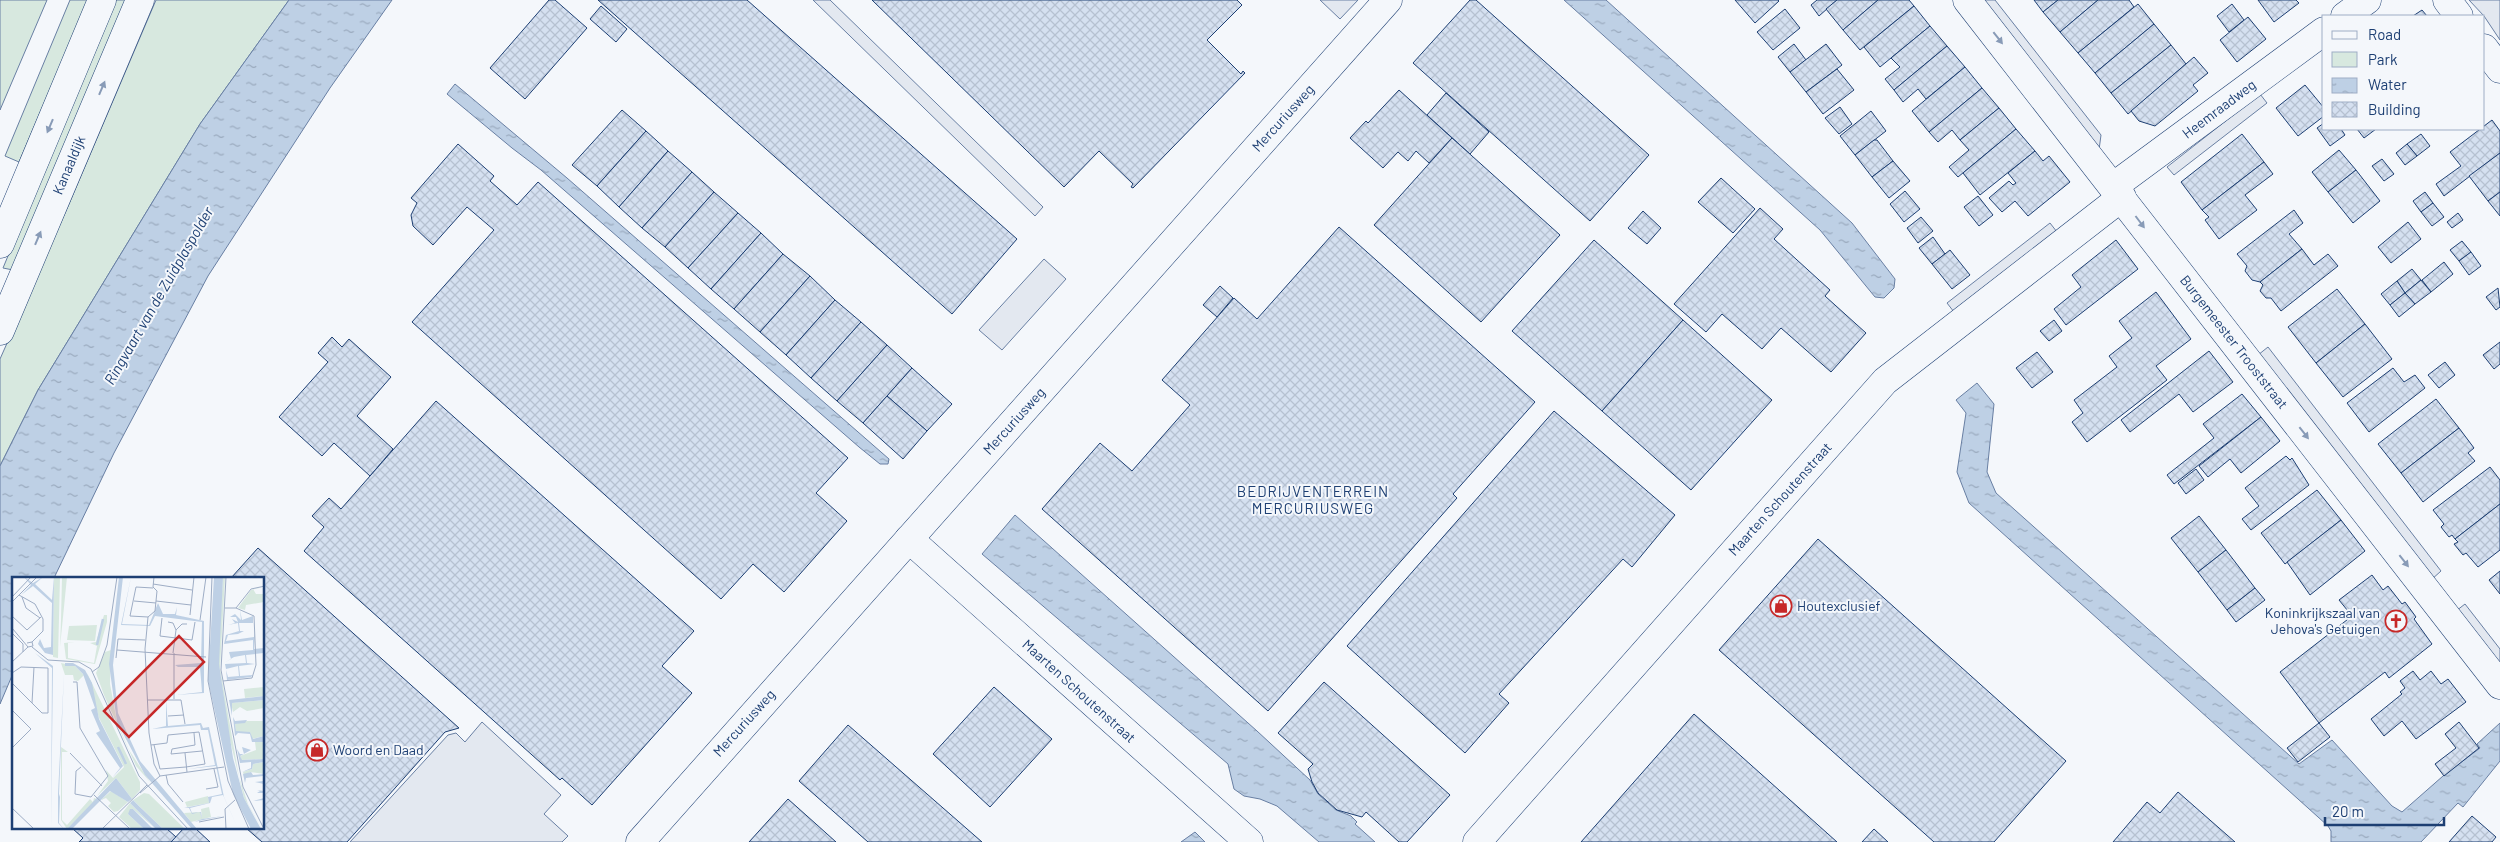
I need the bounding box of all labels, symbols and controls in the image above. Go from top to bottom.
legend [2322,15,2485,130]
text: Road [2368,25,2401,43]
one-way arrow [1992,31,2003,44]
text: Park [2368,50,2398,68]
street label: Heemraadweg [2179,75,2259,142]
text: Water [2368,75,2407,93]
one-way arrow [98,80,106,95]
street label: Mercuriusweg [1248,81,1317,155]
text: Building [2368,100,2421,118]
one-way arrow [45,119,53,133]
street label: Kanaaldijk [49,133,89,197]
water label: Ringvaart van de Zuidplaspolder [100,203,217,388]
one-way arrow [2135,215,2145,229]
one-way arrow [35,231,43,245]
street label: Burgemeester Trooststraat [2177,272,2292,412]
street label: Mercuriusweg [979,384,1048,458]
one-way arrow [2299,426,2310,439]
street label: Maarten Schoutenstraat [1724,439,1835,559]
district label: BEDRIJVENTERREIN MERCURIUSWEG [1237,482,1389,517]
one-way arrow [2399,555,2409,568]
inset map [12,577,265,830]
shop icon: Houtexclusief [1769,594,1793,618]
place label: Houtexclusief [1797,597,1880,614]
place label: Koninkrijkszaal van Jehova's Getuigen [2265,604,2380,637]
church icon: Koninkrijkszaal van Jehova's Getuigen [2384,609,2408,633]
street label: Maarten Schoutenstraat [1019,635,1139,746]
street label: Mercuriusweg [709,686,778,760]
shop icon: Woord en Daad [305,738,329,762]
place label: Woord en Daad [333,741,424,758]
scale bar [2325,794,2444,826]
text: 20 m [2332,802,2364,820]

